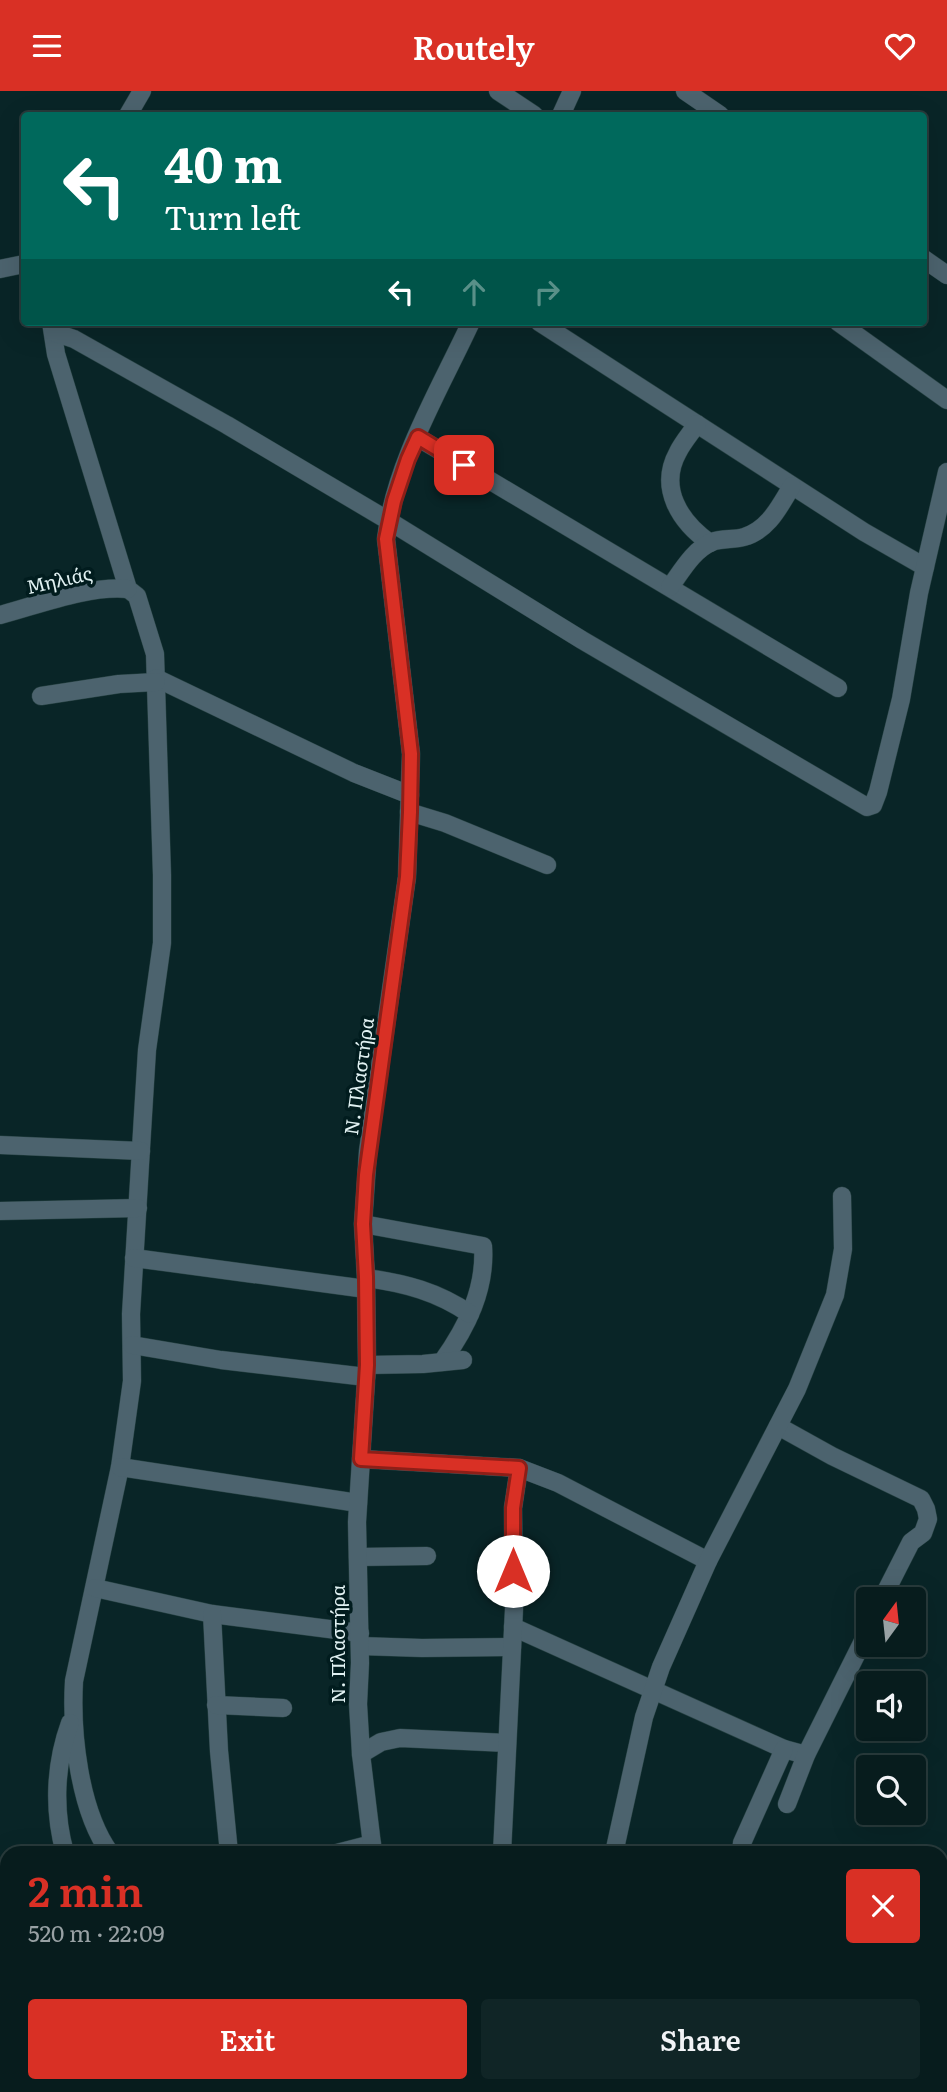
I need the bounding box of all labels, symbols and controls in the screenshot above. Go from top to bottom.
text: Routely [412,22,535,70]
icon: menu [28,27,66,65]
icon: heart [881,27,919,65]
text: 40 m [164,125,282,198]
icon: left [49,140,140,231]
text: Turn left [164,192,301,240]
icon: left [382,273,420,311]
icon: ahead [455,273,493,311]
icon: right [528,273,566,311]
pin [434,435,494,495]
icon: arrive [445,446,483,484]
street label: Μηλιάς [23,558,95,600]
street label: Ν. Πλαστήρα [336,1015,380,1137]
position arrow [476,1534,550,1608]
street label: Ν. Πλαστήρα [323,1584,351,1703]
north arrow [856,1587,926,1657]
map controls [856,1587,926,1825]
button: sound [856,1671,926,1741]
button: search [856,1755,926,1825]
text: 2 min [28,1858,143,1920]
button: close [846,1869,920,1943]
text: 520 m · 22:09 [28,1915,164,1949]
button: Exit [28,1999,467,2079]
button: Share [481,1999,920,2079]

